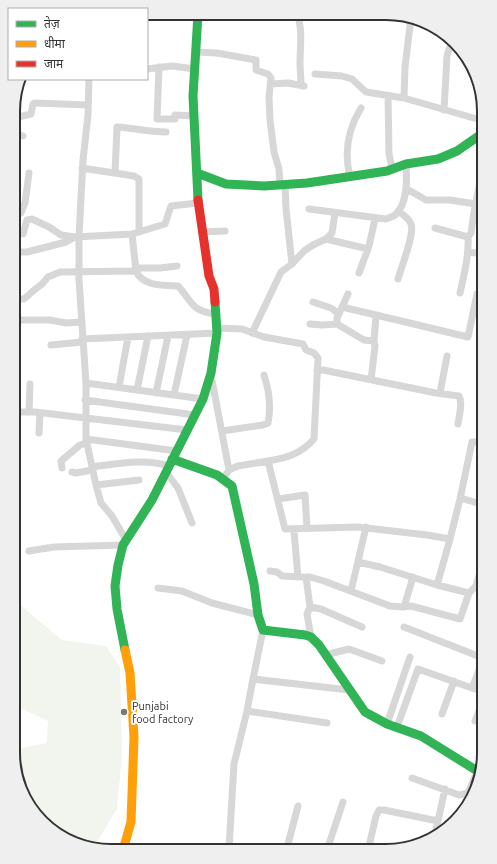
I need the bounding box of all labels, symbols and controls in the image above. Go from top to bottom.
legend [8,8,148,80]
text: तेज़ [44,16,61,30]
text: धीमा [44,36,66,50]
text: जाम [44,57,64,70]
place label: Punjabi food factory [132,700,194,725]
marker: Punjabi food factory [119,707,129,717]

